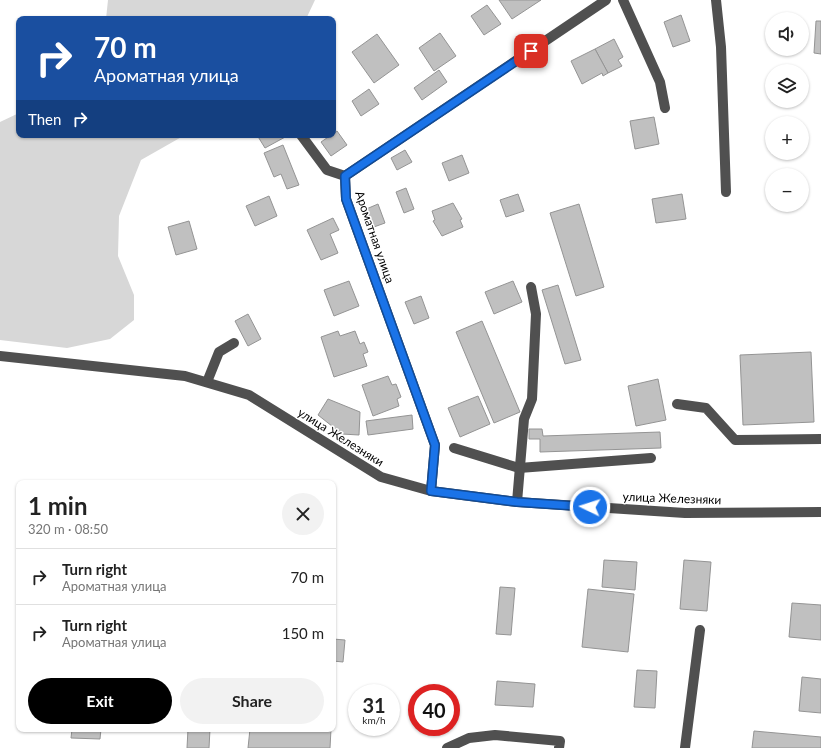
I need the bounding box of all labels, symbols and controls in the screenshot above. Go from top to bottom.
map controls [765,12,809,212]
button: sound [765,12,809,56]
text: 70 m [94,30,157,64]
icon: right [28,32,80,84]
pin [514,34,548,68]
icon: arrive [520,40,542,62]
text: Ароматная улица [94,64,239,86]
button: layers [765,64,809,108]
icon: right [69,108,91,130]
text: Then [28,110,61,128]
button: + [765,116,809,160]
button: − [765,168,809,212]
street label: Ароматная улица [352,189,398,285]
street label: улица Железняки [295,404,387,470]
position arrow [569,486,611,528]
street label: улица Железняки [622,489,722,507]
text: 1 min [28,491,88,520]
button: close [282,493,324,535]
text: 320 m · 08:50 [28,521,108,537]
text: Turn right [62,560,127,578]
icon: right [28,566,50,588]
text: 70 m [290,568,324,586]
text: Ароматная улица [62,578,166,594]
text: Turn right [62,616,127,634]
icon: right [28,622,50,644]
text: 150 m [282,624,324,642]
text: Ароматная улица [62,634,166,650]
button: Exit [28,678,172,724]
button: Share [180,678,324,724]
speed limit sign: 40 [408,684,460,736]
text: 31 [362,693,386,717]
text: km/h [362,714,386,726]

